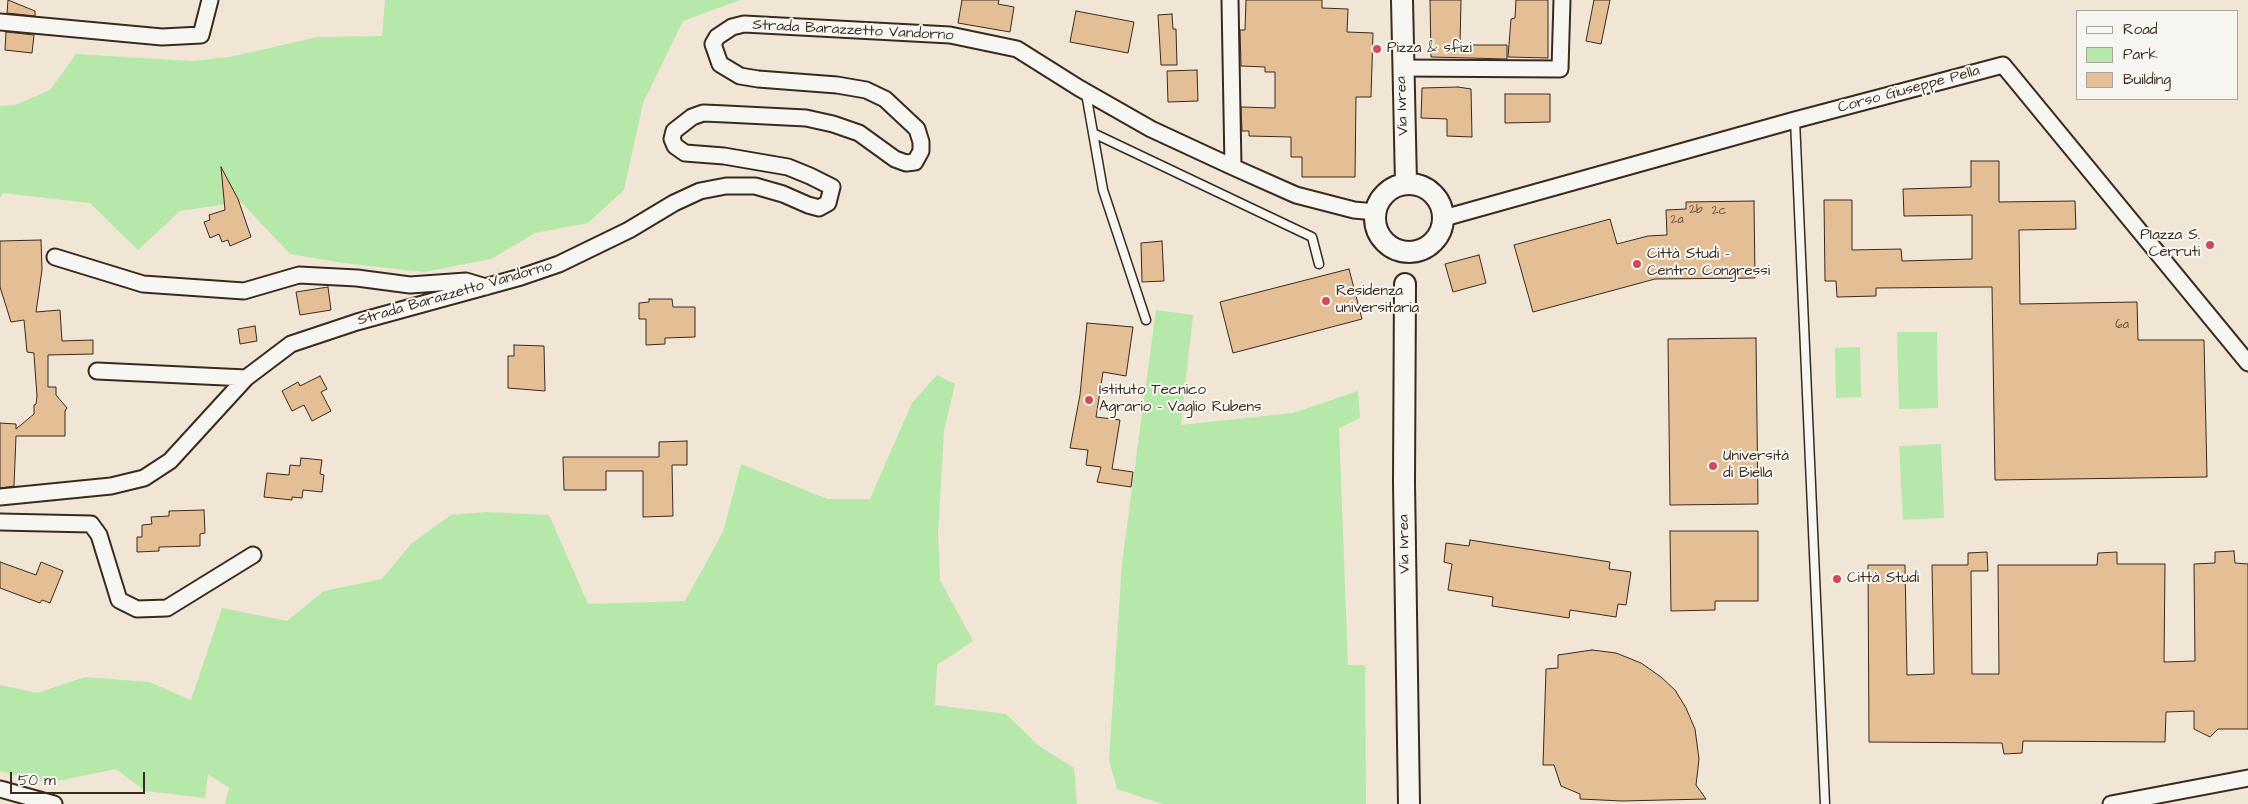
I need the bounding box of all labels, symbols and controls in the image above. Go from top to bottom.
legend [2076,10,2238,100]
street label: Strada Barazzetto Vandorno [752,17,954,45]
text: Road [2123,19,2157,40]
place label: Pizza & sfizi [1387,40,1472,58]
marker: Pizza & sfizi [1371,43,1383,55]
text: Park [2123,44,2158,65]
street label: Corso Giuseppe Pella [1836,62,1982,118]
text: Building [2123,69,2171,90]
street label: Via Ivrea [1393,76,1413,136]
house number: 2b [1689,203,1703,217]
house number: 2c [1712,204,1726,218]
house number: 2a [1671,213,1683,227]
place label: PIazza S. Cerruti [2140,227,2200,262]
marker: PIazza S. Cerruti [2204,239,2216,251]
place label: Città Studi - Centro Congressi [1647,246,1770,281]
street label: Strada Barazzetto Vandorno [356,258,554,330]
marker: Città Studi - Centro Congressi [1631,258,1643,270]
place label: Residenza universitaria [1336,283,1419,318]
marker: Residenza universitaria [1320,295,1332,307]
house number: 6a [2115,318,2129,332]
place label: Istituto Tecnico Agrario - Vaglio Rubens [1099,382,1262,417]
marker: Istituto Tecnico Agrario - Vaglio Rubens [1083,394,1095,406]
place label: Università di Biella [1723,448,1789,483]
marker: Università di Biella [1707,460,1719,472]
street label: Via Ivrea [1395,514,1415,574]
place label: Città Studi [1847,570,1919,588]
marker: Città Studi [1831,573,1843,585]
scale bar [12,762,148,794]
text: 50 m [18,770,56,791]

